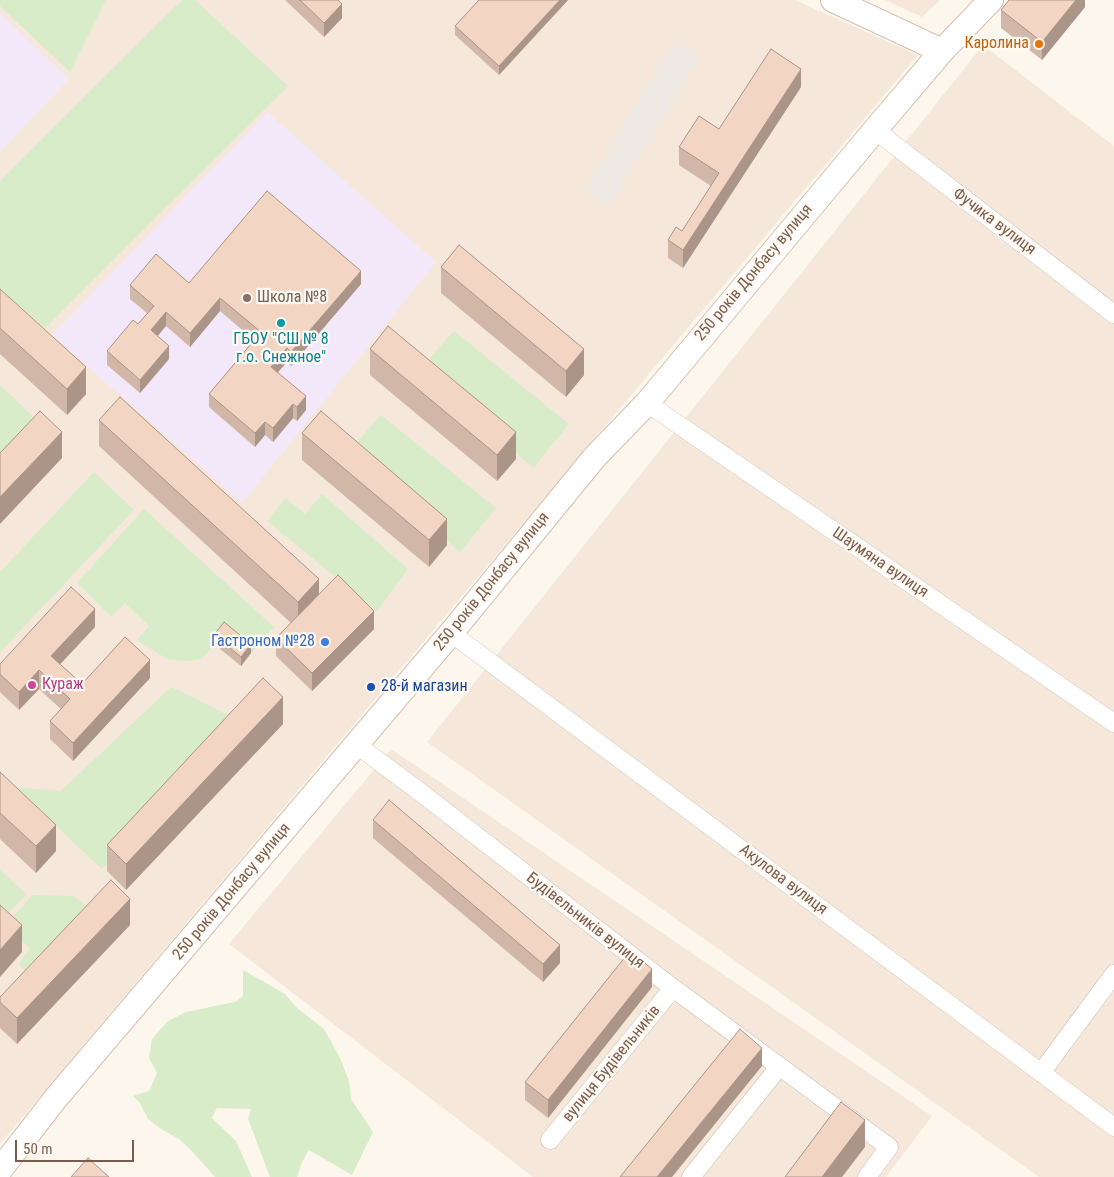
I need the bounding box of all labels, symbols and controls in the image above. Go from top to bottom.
place label: Каролина [964,34,1029,54]
marker: Каролина [1033,38,1045,50]
street label: Фучика вулиця [949,184,1039,260]
street label: 250 років Донбасу вулиця [691,201,817,345]
place label: Школа №8 [257,288,327,308]
marker: Школа №8 [241,292,253,304]
marker: ГБОУ "СШ № 8 г.о. Снежное" [275,317,287,329]
place label: ГБОУ "СШ № 8 г.о. Снежное" [233,330,329,368]
street label: 250 років Донбасу вулиця [430,509,554,655]
street label: Шаумяна вулиця [828,524,932,602]
place label: Гастроном №28 [211,632,315,652]
marker: Гастроном №28 [319,636,331,648]
place label: Кураж [42,675,83,695]
place label: 28-й магазин [381,677,468,697]
marker: Кураж [26,679,38,691]
marker: 28-й магазин [365,681,377,693]
street label: 250 років Донбасу вулиця [169,820,295,964]
street label: Акулова вулиця [735,841,831,919]
street label: Будівельників вулиця [522,869,648,973]
street label: вулиця Будівельників [559,1002,665,1126]
scale bar [18,1130,136,1162]
text: 50 m [23,1140,53,1158]

